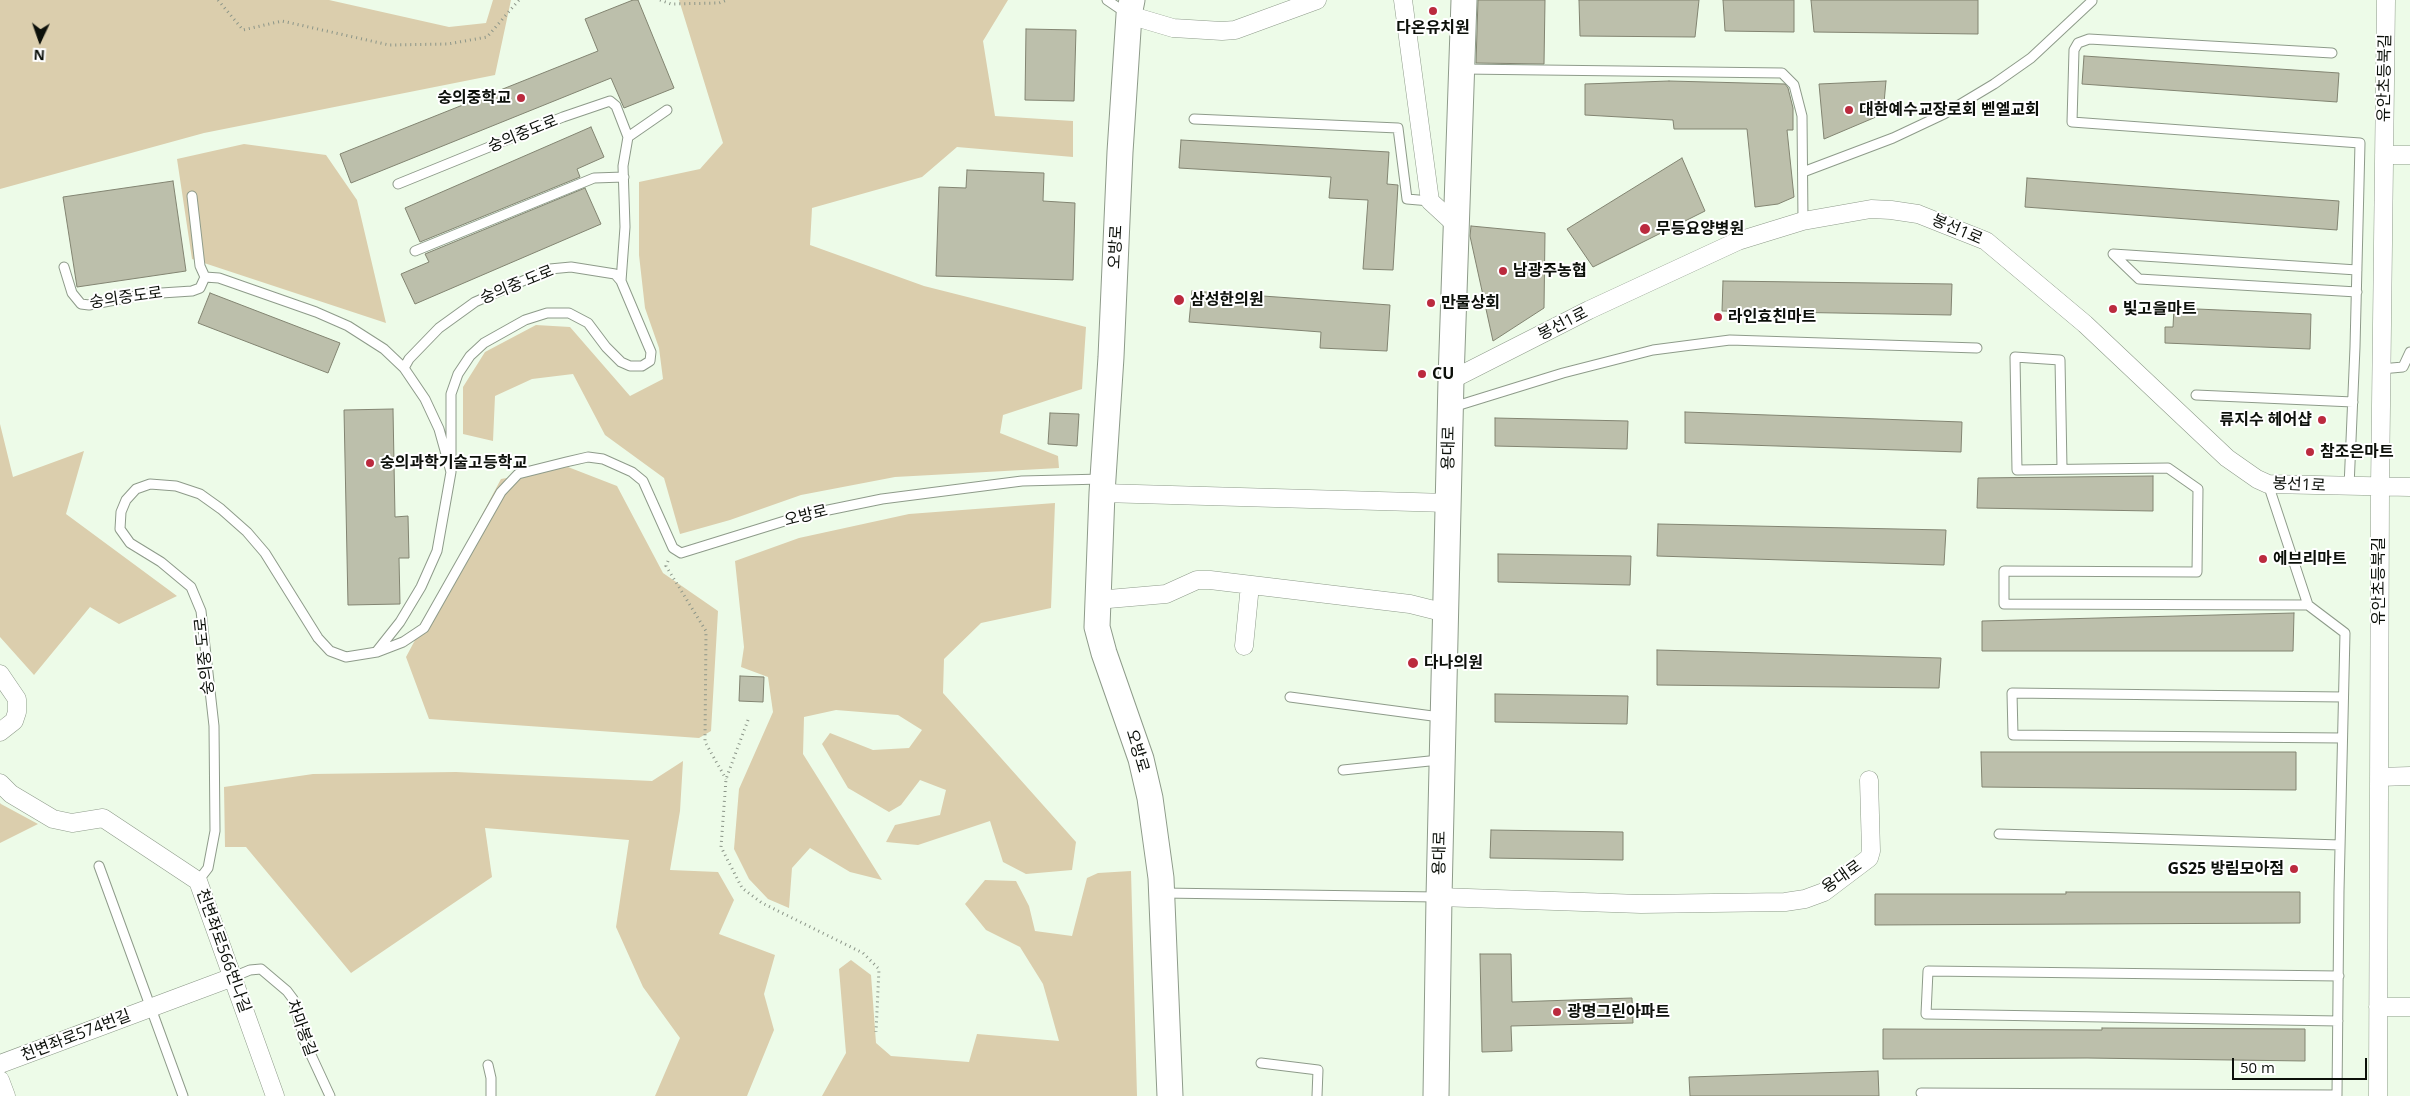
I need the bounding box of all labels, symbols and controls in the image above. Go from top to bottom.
marker: 다온유치원 [1427,5,1439,17]
north arrow [15,15,65,65]
place label: 다온유치원 [1396,18,1470,38]
street label: 유안초등북길 [2375,34,2395,122]
text: N [33,46,45,65]
place label: 숭의중학교 [437,88,511,108]
marker: 숭의중학교 [515,92,527,104]
place label: 대한예수교장로회 벧엘교회 [1859,100,2040,120]
marker: 대한예수교장로회 벧엘교회 [1843,104,1855,116]
street label: 숭의중도로 [485,111,561,157]
street label: 봉선1로 [1929,211,1985,249]
place label: 무등요양병원 [1656,219,1744,239]
marker: 무등요양병원 [1638,222,1652,236]
street label: 오방로 [1105,224,1127,270]
place label: 남광주농협 [1513,261,1587,281]
street label: 숭의중 도로 [477,262,557,308]
marker: 남광주농협 [1497,265,1509,277]
street label: 숭의중도로 [88,283,164,313]
place label: 삼성한의원 [1190,290,1264,310]
marker: 삼성한의원 [1172,293,1186,307]
place label: 만물상회 [1441,293,1500,313]
marker: 만물상회 [1425,297,1437,309]
place label: 빛고을마트 [2123,299,2197,319]
street label: 봉선1로 [1535,303,1591,345]
marker: 빛고을마트 [2107,303,2119,315]
place label: 라인효친마트 [1728,307,1816,327]
marker: 라인효친마트 [1712,311,1724,323]
place label: CU [1432,364,1454,384]
marker: CU [1416,368,1428,380]
place label: 류지수 헤어샵 [2220,410,2312,430]
marker: 류지수 헤어샵 [2316,414,2328,426]
street label: 용대로 [1439,426,1459,470]
place label: 참조은마트 [2320,442,2394,462]
marker: 참조은마트 [2304,446,2316,458]
place label: 숭의과학기술고등학교 [380,453,527,473]
marker: 숭의과학기술고등학교 [364,457,376,469]
street label: 봉선1로 [2272,474,2326,496]
street label: 오방로 [782,501,830,531]
street label: 유안초등북길 [2369,537,2389,625]
place label: 에브리마트 [2273,549,2347,569]
marker: 에브리마트 [2257,553,2269,565]
street label: 숭의중 도로 [191,616,219,696]
place label: 다나의원 [1424,653,1483,673]
marker: 다나의원 [1406,656,1420,670]
street label: 오방로 [1121,727,1153,775]
street label: 용대로 [1430,831,1450,875]
street label: 용대로 [1818,856,1866,898]
place label: GS25 방림모아점 [2168,859,2284,879]
marker: GS25 방림모아점 [2288,863,2300,875]
street label: 천변좌로566번나길 [192,886,254,1016]
street label: 차마봉길 [282,997,320,1059]
place label: 광명그린아파트 [1567,1002,1670,1022]
street label: 천변좌로574번길 [19,1006,133,1066]
marker: 광명그린아파트 [1551,1006,1563,1018]
scale bar [2235,1048,2370,1080]
text: 50 m [2240,1057,2275,1077]

